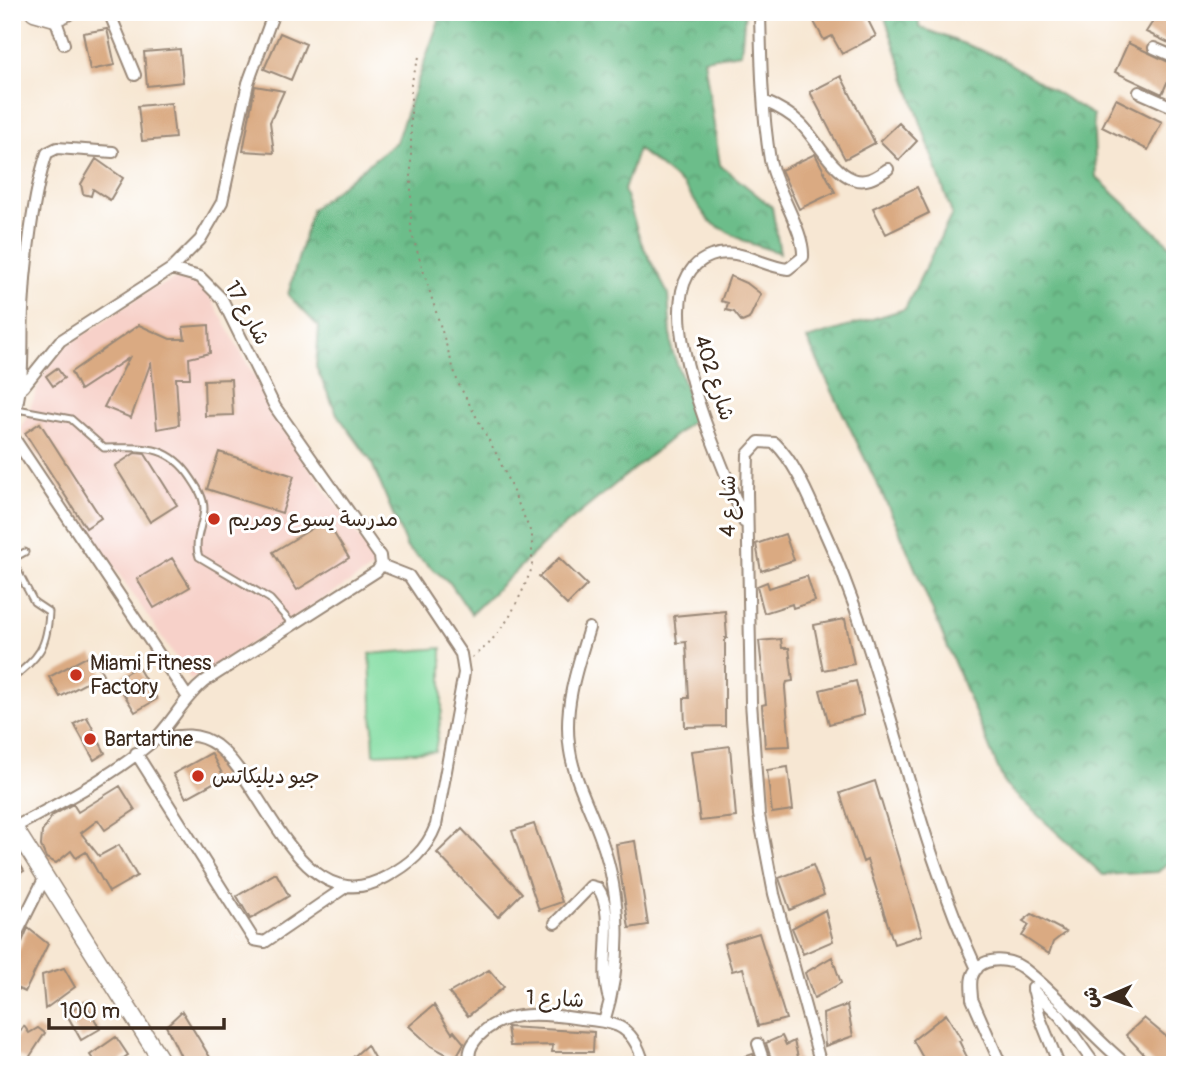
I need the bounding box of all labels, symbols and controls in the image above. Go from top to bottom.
street label: شارع 17 [218,276,276,350]
street label: شارع 402 [687,332,740,424]
street label: شارع 4 [715,475,743,537]
place label: مدرسة يسوع ومريم [228,506,398,535]
marker: مدرسة يسوع ومريم [206,511,222,527]
place label: Miami Fitness Factory [90,650,212,701]
marker: Miami Fitness Factory [68,667,84,683]
place label: Bartartine [104,726,194,753]
marker: Bartartine [82,731,98,747]
place label: جيو ديليكاتس [212,763,320,790]
marker: جيو ديليكاتس [190,768,206,784]
north arrow [1072,962,1142,1032]
street label: شارع 1 [525,984,585,1015]
scale bar [49,986,224,1030]
text: ش [1079,987,1103,1008]
text: 100 m [60,998,120,1025]

